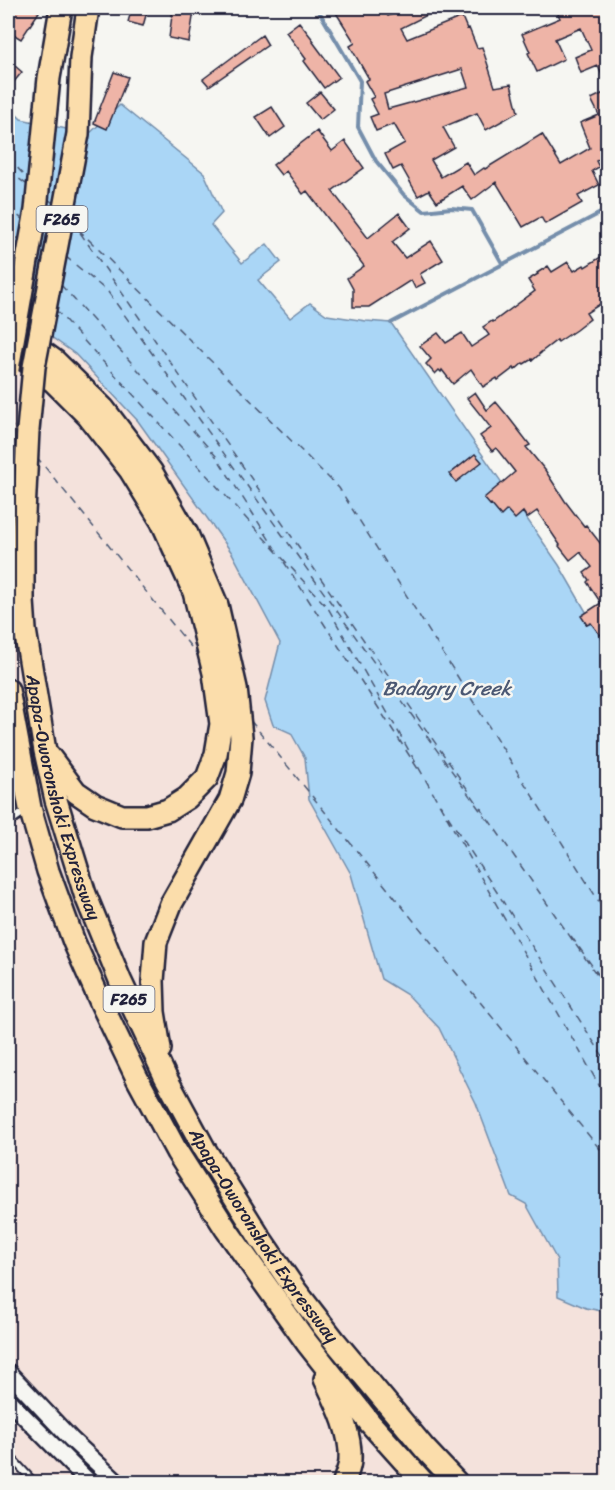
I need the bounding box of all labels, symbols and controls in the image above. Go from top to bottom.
road number: F265 [36,206,88,232]
street label: Apapa-Oworonshoki Expressway [16,671,110,926]
water label: Badagry Creek [383,671,513,706]
road number: F265 [104,986,154,1012]
street label: Apapa-Oworonshoki Expressway [179,1121,347,1351]

